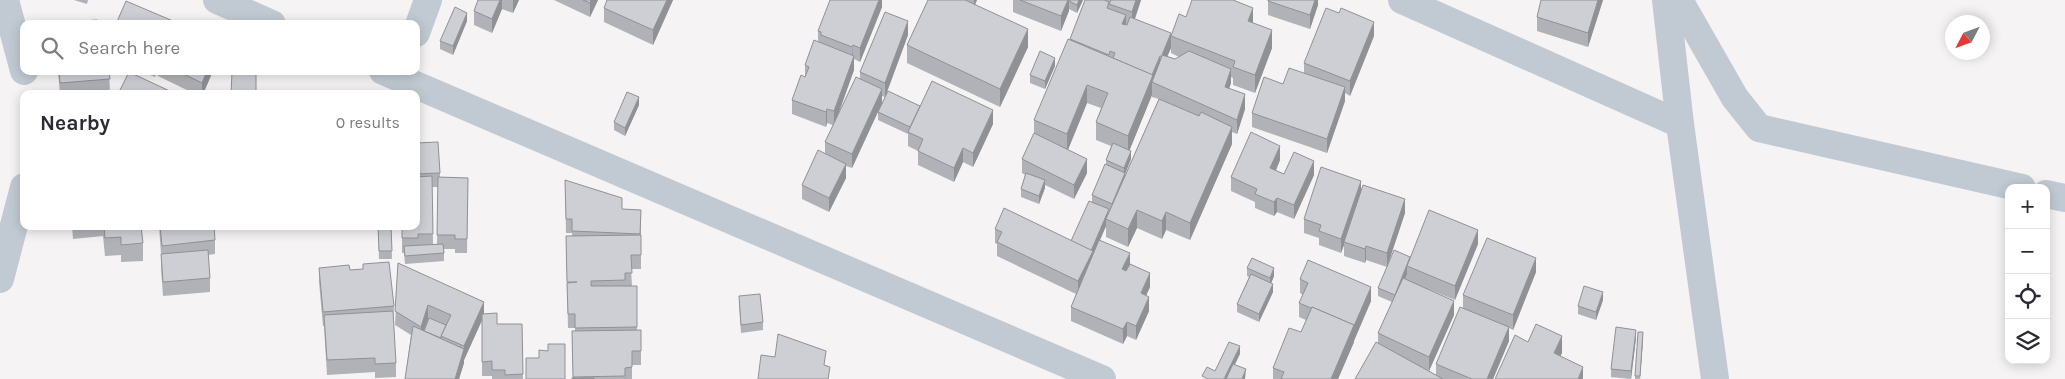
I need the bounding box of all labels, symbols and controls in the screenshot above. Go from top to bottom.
north arrow [1945,15,1990,60]
search box [20,20,420,75]
icon: search [38,34,66,62]
text: Search here [78,37,180,59]
text: Nearby [40,111,110,135]
text: 0 results [336,113,400,132]
map controls [2005,184,2050,364]
button: + [2005,184,2050,229]
button: − [2005,229,2050,274]
button: locate [2005,274,2050,319]
button: layers [2005,319,2050,364]

